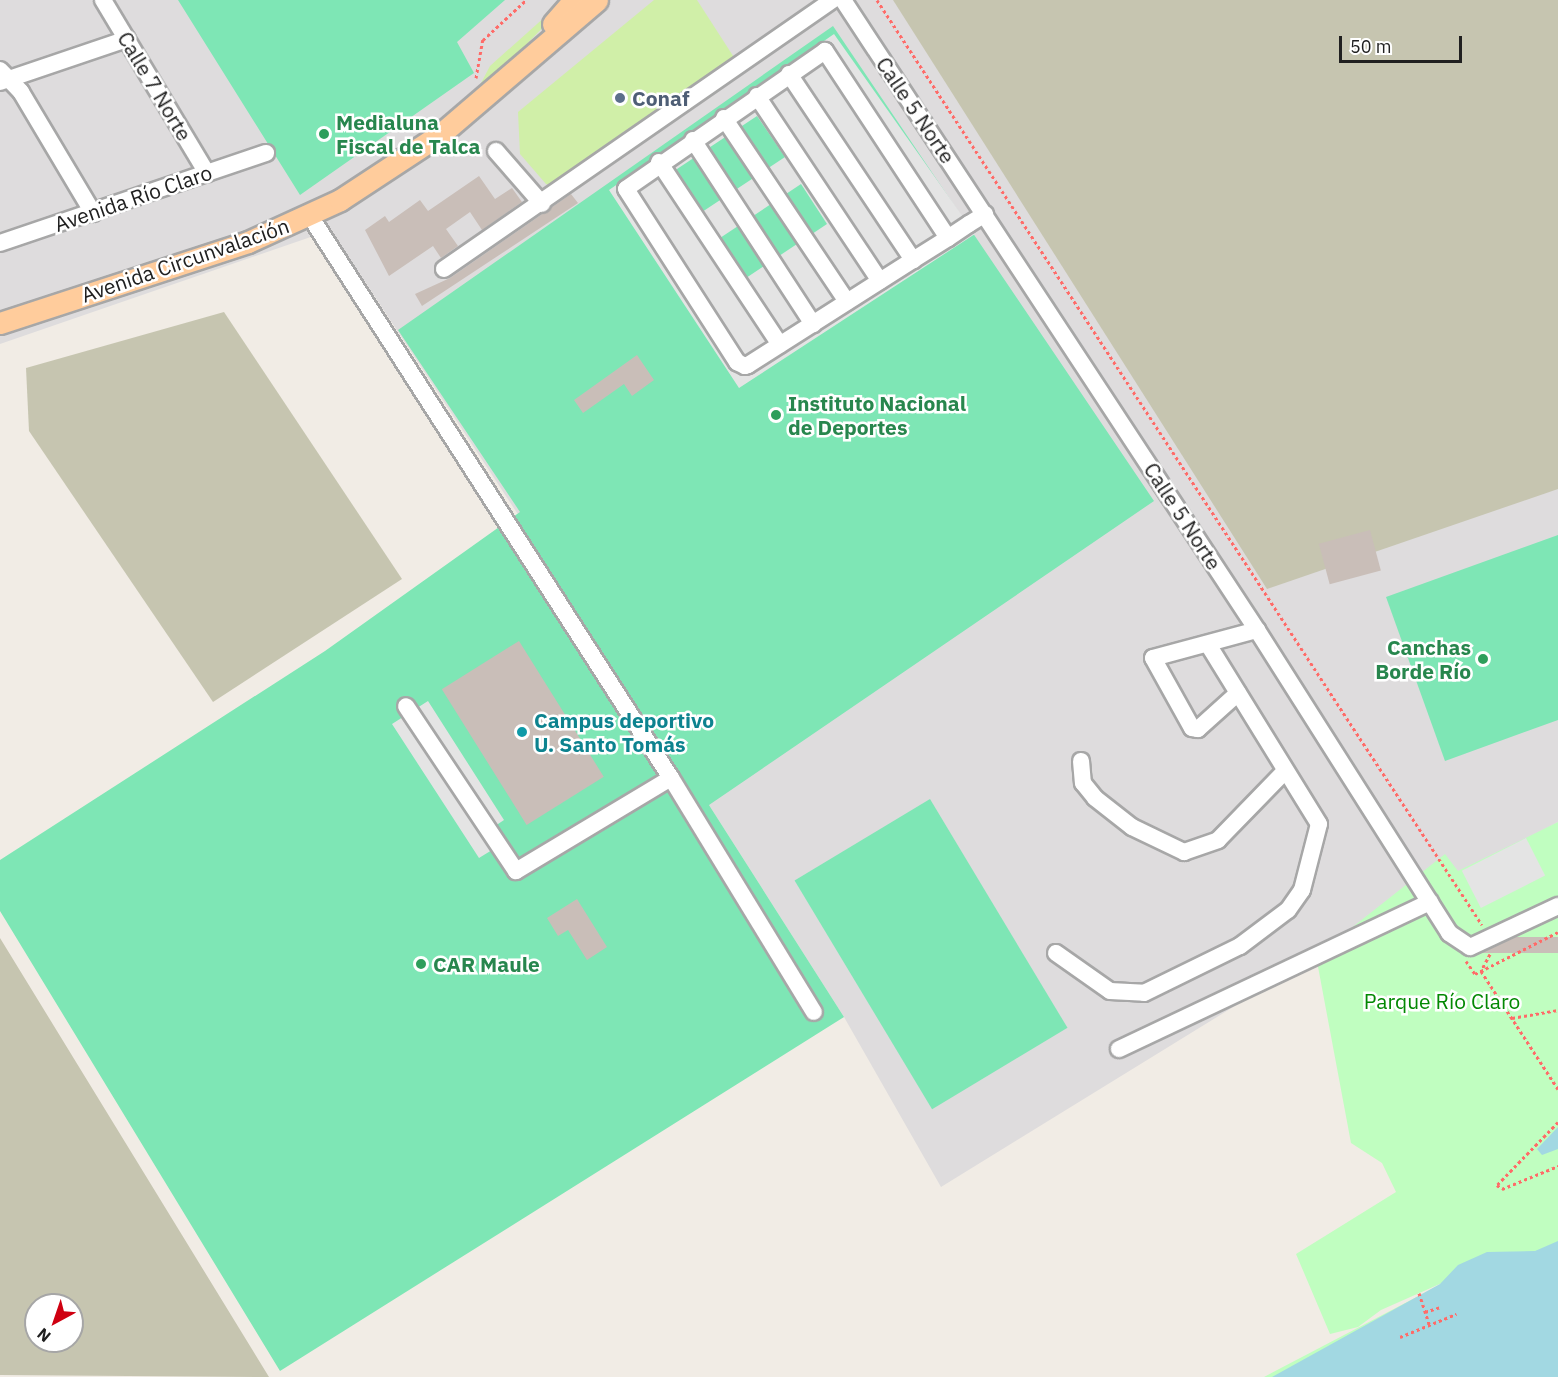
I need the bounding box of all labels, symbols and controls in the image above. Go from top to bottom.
scale bar [1342,24,1465,62]
street label: Calle 7 Norte [113,27,197,145]
text: 50 m [1350,35,1392,58]
street label: Calle 5 Norte [871,52,961,168]
place label: Conaf [632,85,690,111]
marker: Conaf [613,91,627,105]
place label: Medialuna Fiscal de Talca [336,109,480,159]
marker: Medialuna Fiscal de Talca [317,127,331,141]
street label: Avenida Río Claro [51,159,215,237]
street label: Avenida Circunvalación [78,213,292,307]
place label: Instituto Nacional de Deportes [788,390,966,440]
marker: Instituto Nacional de Deportes [769,408,783,422]
street label: Calle 5 Norte [1139,458,1227,574]
place label: Canchas Borde Río [1375,634,1471,684]
marker: Canchas Borde Río [1476,652,1490,666]
place label: Campus deportivo U. Santo Tomás [534,707,714,757]
marker: Campus deportivo U. Santo Tomás [515,725,529,739]
place label: CAR Maule [433,951,540,977]
marker: CAR Maule [414,957,428,971]
park label: Parque Río Claro [1364,988,1520,1014]
north arrow [24,1293,84,1353]
text: N [33,1324,55,1347]

